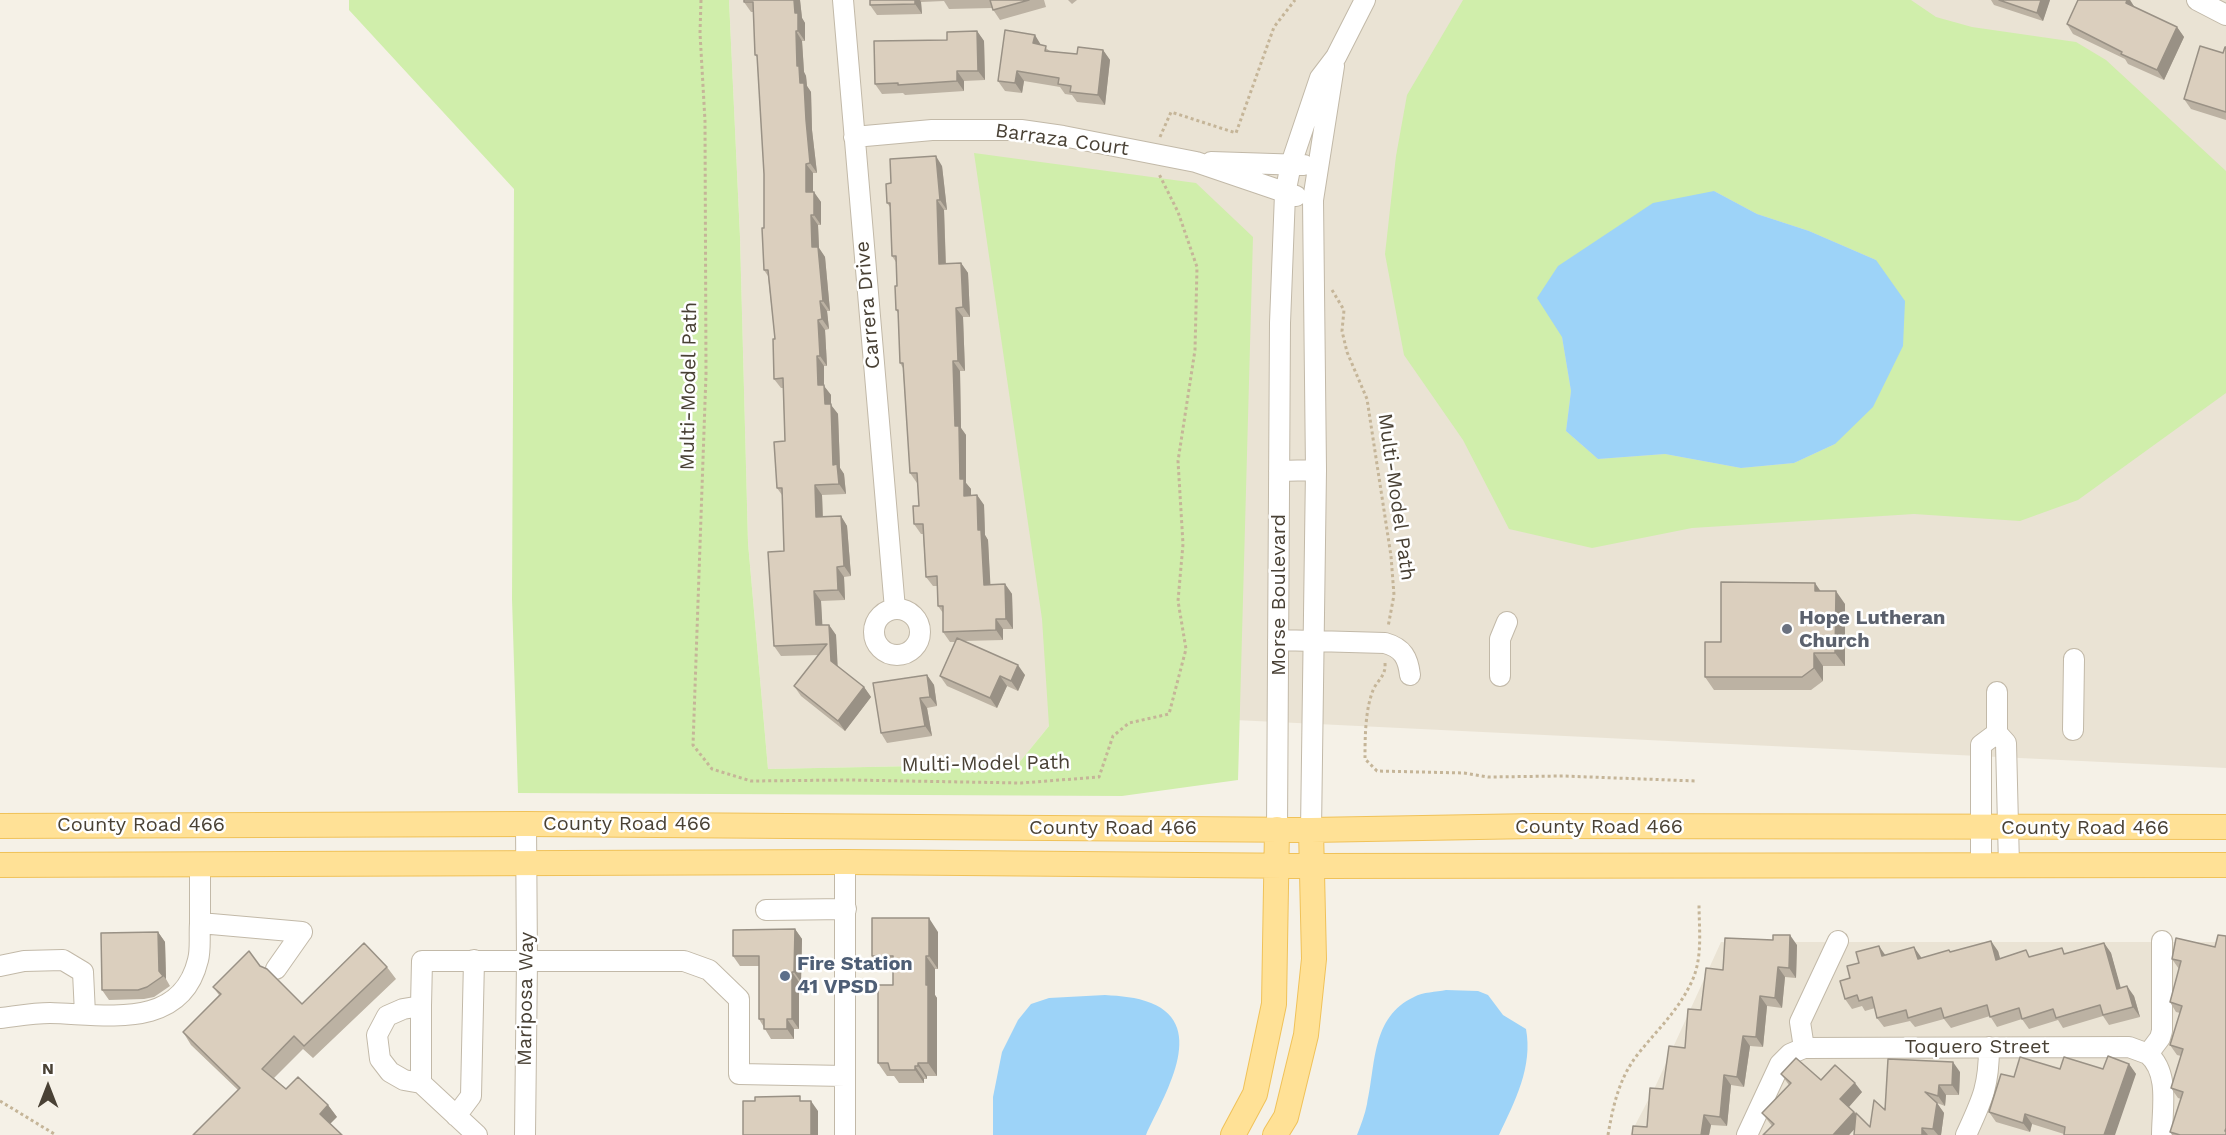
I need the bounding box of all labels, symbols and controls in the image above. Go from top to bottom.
street label: Barraza Court [994,119,1130,161]
street label: Carrera Drive [850,240,886,370]
street label: Multi-Model Path [676,301,702,471]
street label: Multi-Model Path [1372,412,1420,582]
street label: Morse Boulevard [1267,514,1291,676]
place label: Hope Lutheran Church [1799,606,1945,653]
marker: Hope Lutheran Church [1780,622,1794,636]
street label: Multi-Model Path [901,751,1071,777]
street label: County Road 466 [543,812,711,836]
street label: County Road 466 [57,813,225,837]
street label: County Road 466 [1515,815,1683,839]
street label: County Road 466 [1029,816,1197,840]
street label: County Road 466 [2001,816,2169,840]
street label: Mariposa Way [513,932,539,1066]
place label: Fire Station 41 VPSD [797,952,913,999]
marker: Fire Station 41 VPSD [778,969,792,983]
street label: Toquero Street [1904,1035,2050,1059]
north arrow [18,1057,78,1117]
text: N [42,1059,54,1078]

